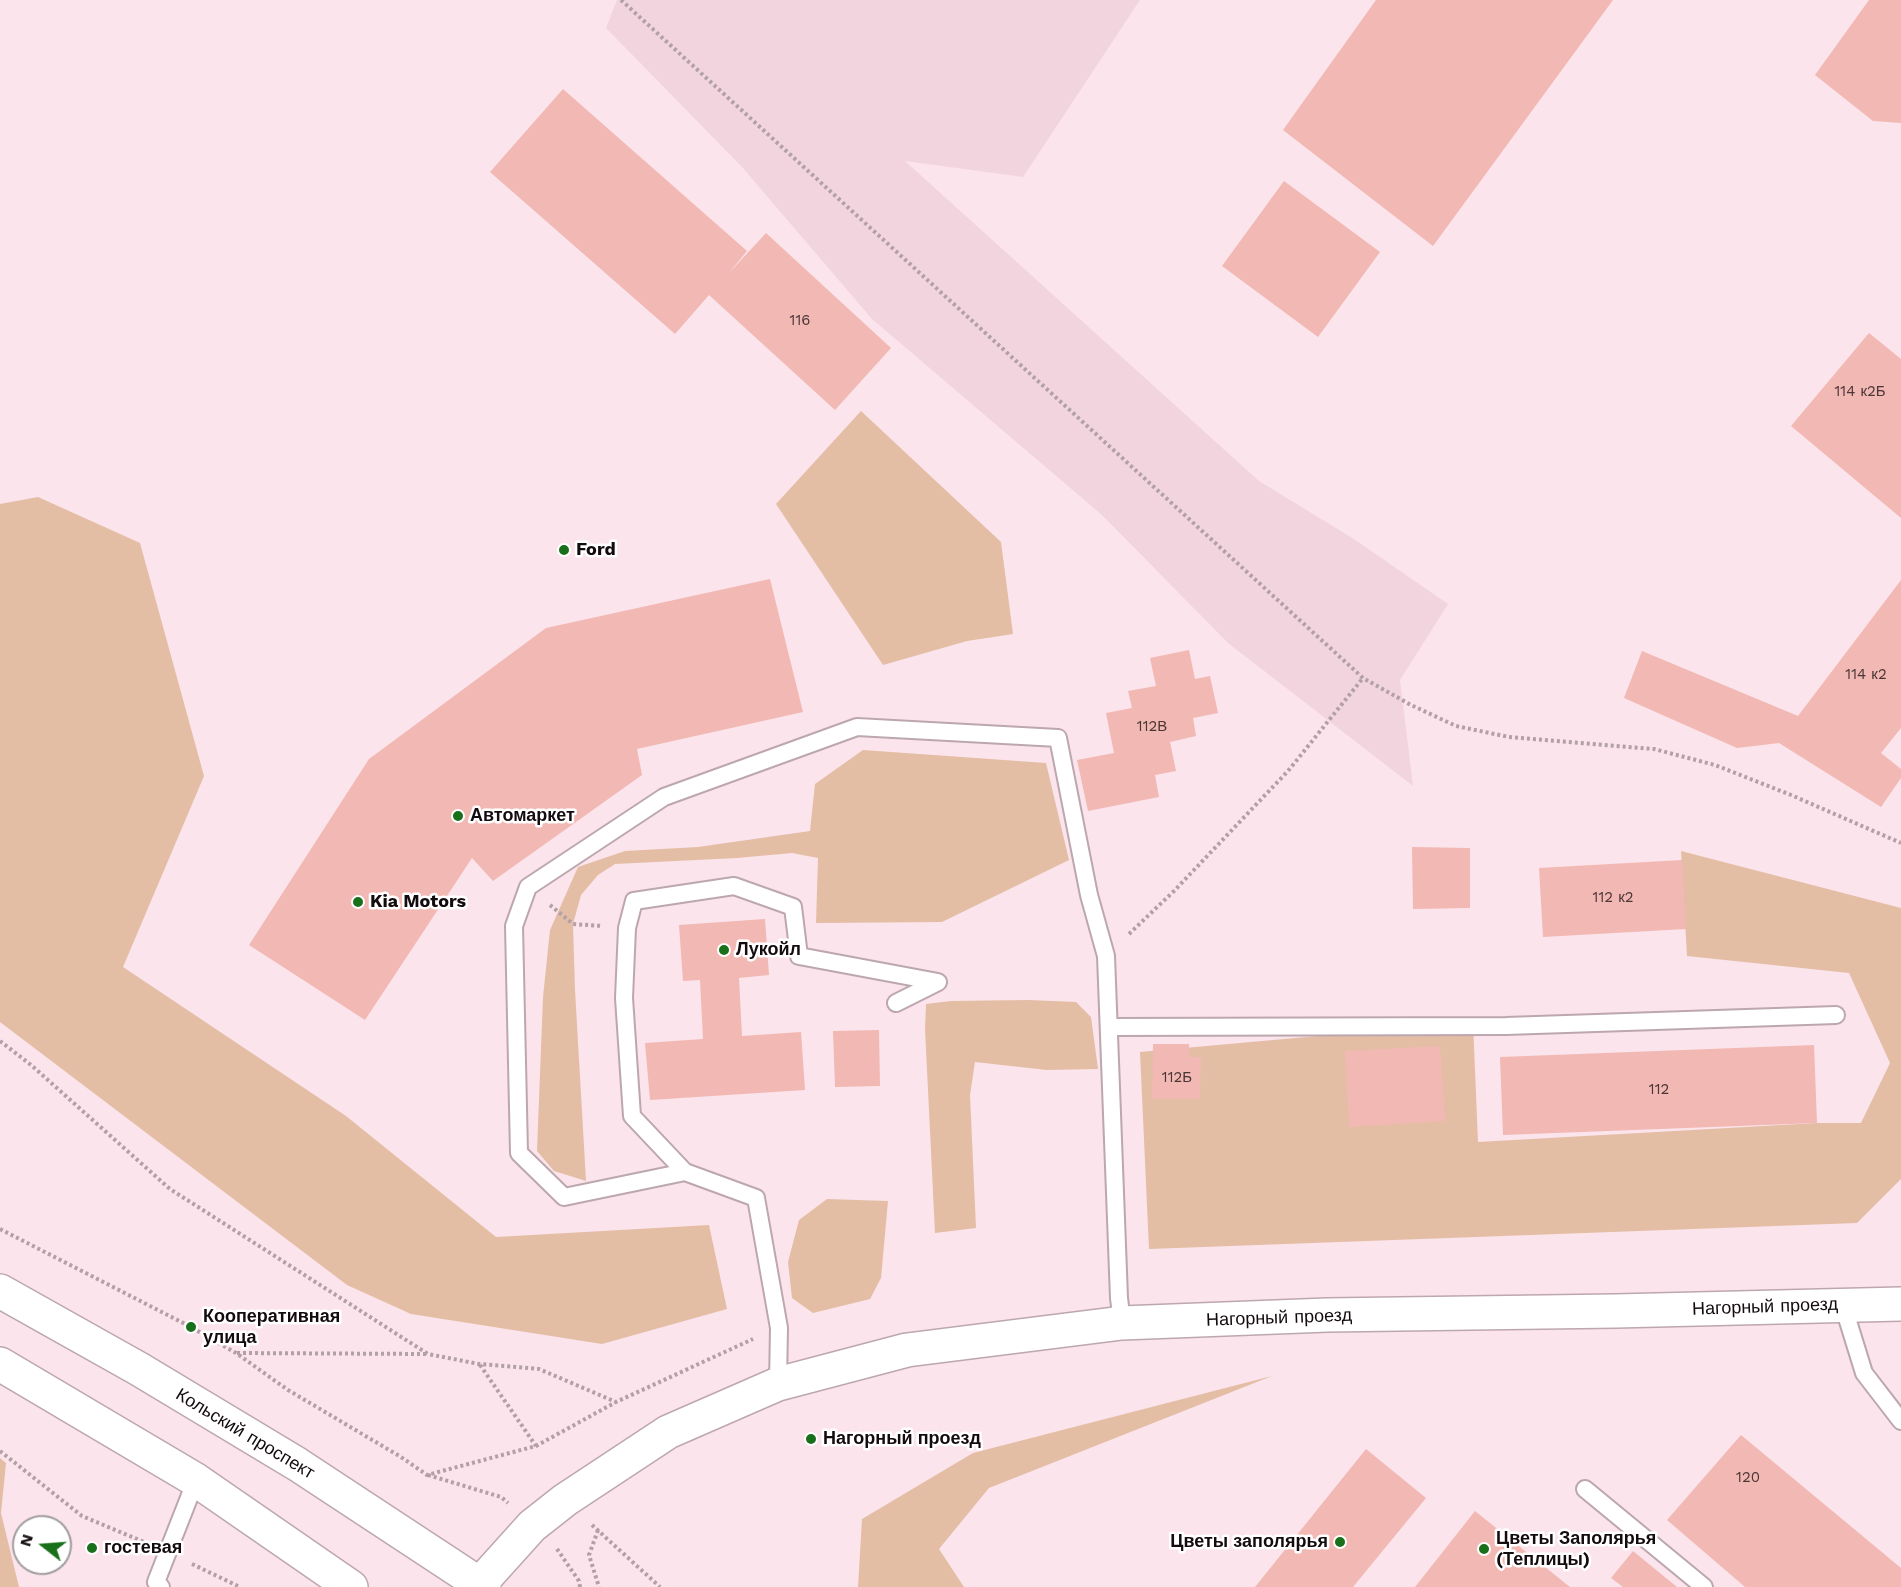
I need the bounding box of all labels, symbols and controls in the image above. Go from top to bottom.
house number: 116 [790,312,810,330]
house number: 114 к2Б [1834,383,1886,401]
place label: Ford [576,539,616,561]
marker: Ford [557,543,571,557]
house number: 114 к2 [1845,666,1887,684]
house number: 112В [1137,718,1167,736]
place label: Автомаркет [470,805,575,827]
marker: Автомаркет [451,809,465,823]
house number: 112 к2 [1593,889,1633,907]
place label: Kia Motors [370,891,466,913]
marker: Kia Motors [351,895,365,909]
place label: Лукойл [736,939,801,961]
marker: Лукойл [717,943,731,957]
house number: 112Б [1162,1069,1192,1087]
house number: 112 [1649,1081,1669,1099]
street label: Нагорный проезд [1692,1294,1838,1320]
street label: Нагорный проезд [1206,1305,1352,1331]
place label: Кооперативная улица [203,1306,340,1348]
marker: Кооперативная улица [184,1320,198,1334]
street label: Кольский проспект [172,1384,318,1484]
place label: Нагорный проезд [823,1428,981,1450]
marker: Нагорный проезд [804,1432,818,1446]
house number: 120 [1736,1469,1760,1487]
north arrow [12,1515,72,1575]
place label: Цветы Заполярья (Теплицы) [1496,1528,1656,1570]
place label: Цветы заполярья [1170,1531,1328,1553]
text: N [15,1532,37,1549]
marker: Цветы заполярья [1333,1535,1347,1549]
place label: гостевая [104,1537,182,1559]
marker: гостевая [85,1541,99,1555]
marker: Цветы Заполярья (Теплицы) [1477,1542,1491,1556]

